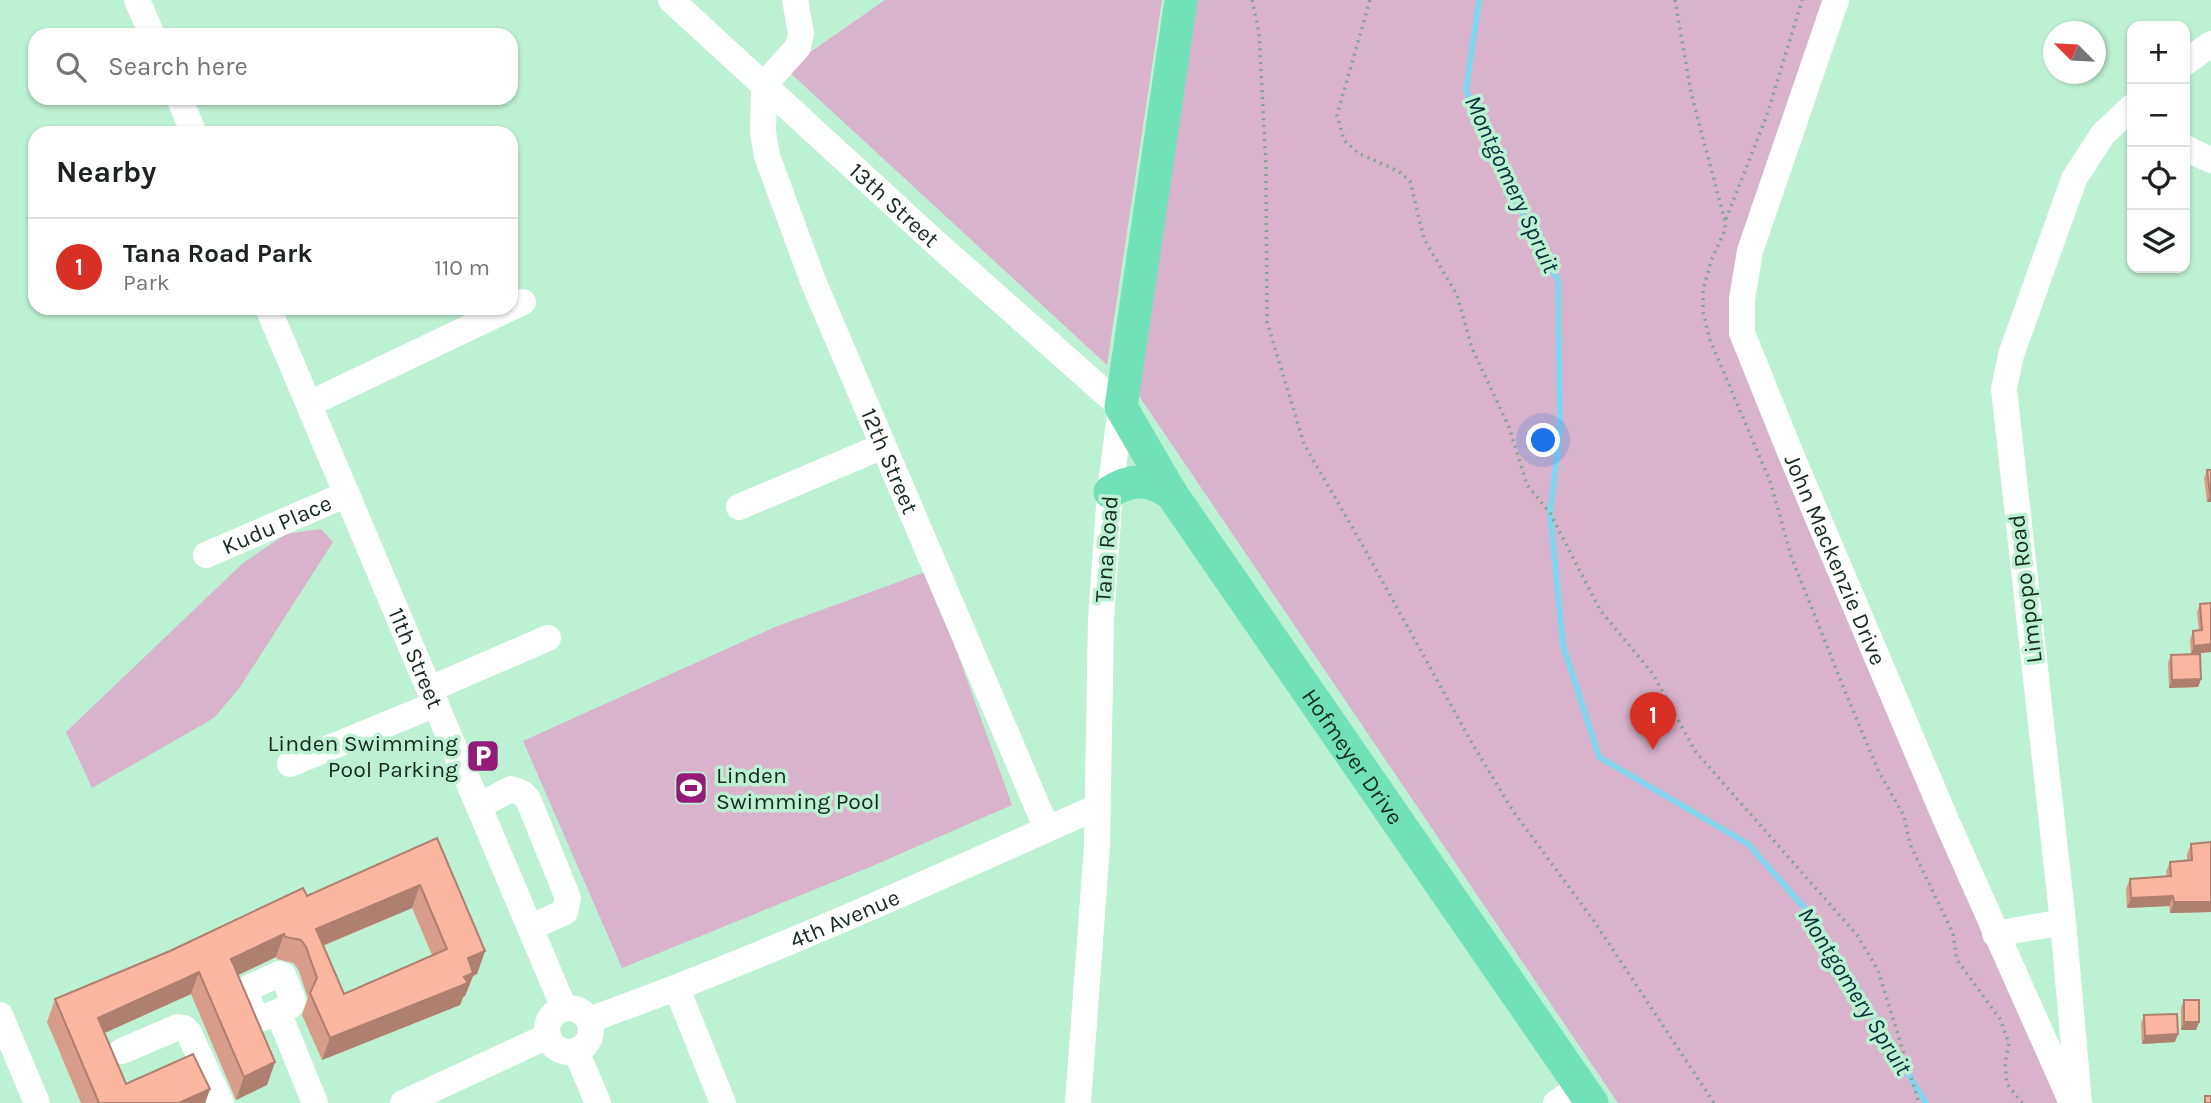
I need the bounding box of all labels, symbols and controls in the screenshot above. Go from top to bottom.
north arrow [2043,21,2106,84]
map controls [2127,21,2190,273]
button: + [2127,21,2190,84]
search box [28,28,518,105]
icon: search [52,48,90,86]
text: Search here [108,51,248,82]
button: − [2127,84,2190,147]
water label: Montgomery Spruit [1459,91,1566,278]
button: locate [2127,147,2190,210]
text: Nearby [56,154,156,190]
street label: 13th Street [843,157,945,253]
button: layers [2127,210,2190,273]
text: Tana Road Park [123,238,313,269]
text: 1 [75,254,83,281]
text: 110 m [434,254,490,281]
text: Park [123,269,170,296]
street label: 12th Street [855,404,924,518]
your location [1526,423,1560,457]
street label: John Mackenzie Drive [1778,450,1892,669]
street label: Kudu Place [218,489,336,560]
street label: Tana Road [1089,495,1124,603]
street label: Limpopo Road [2003,513,2048,665]
street label: 11th Street [382,604,449,713]
street label: Hofmeyer Drive [1296,684,1409,830]
pin: 1 [1630,692,1676,750]
place label: Linden Swimming Pool Parking [268,730,458,783]
parking icon: Linden Swimming Pool Parking [464,737,502,775]
place label: Linden Swimming Pool [716,762,880,815]
sports icon: Linden Swimming Pool [672,769,710,807]
street label: 4th Avenue [786,883,904,954]
water label: Montgomery Spruit [1792,902,1918,1081]

